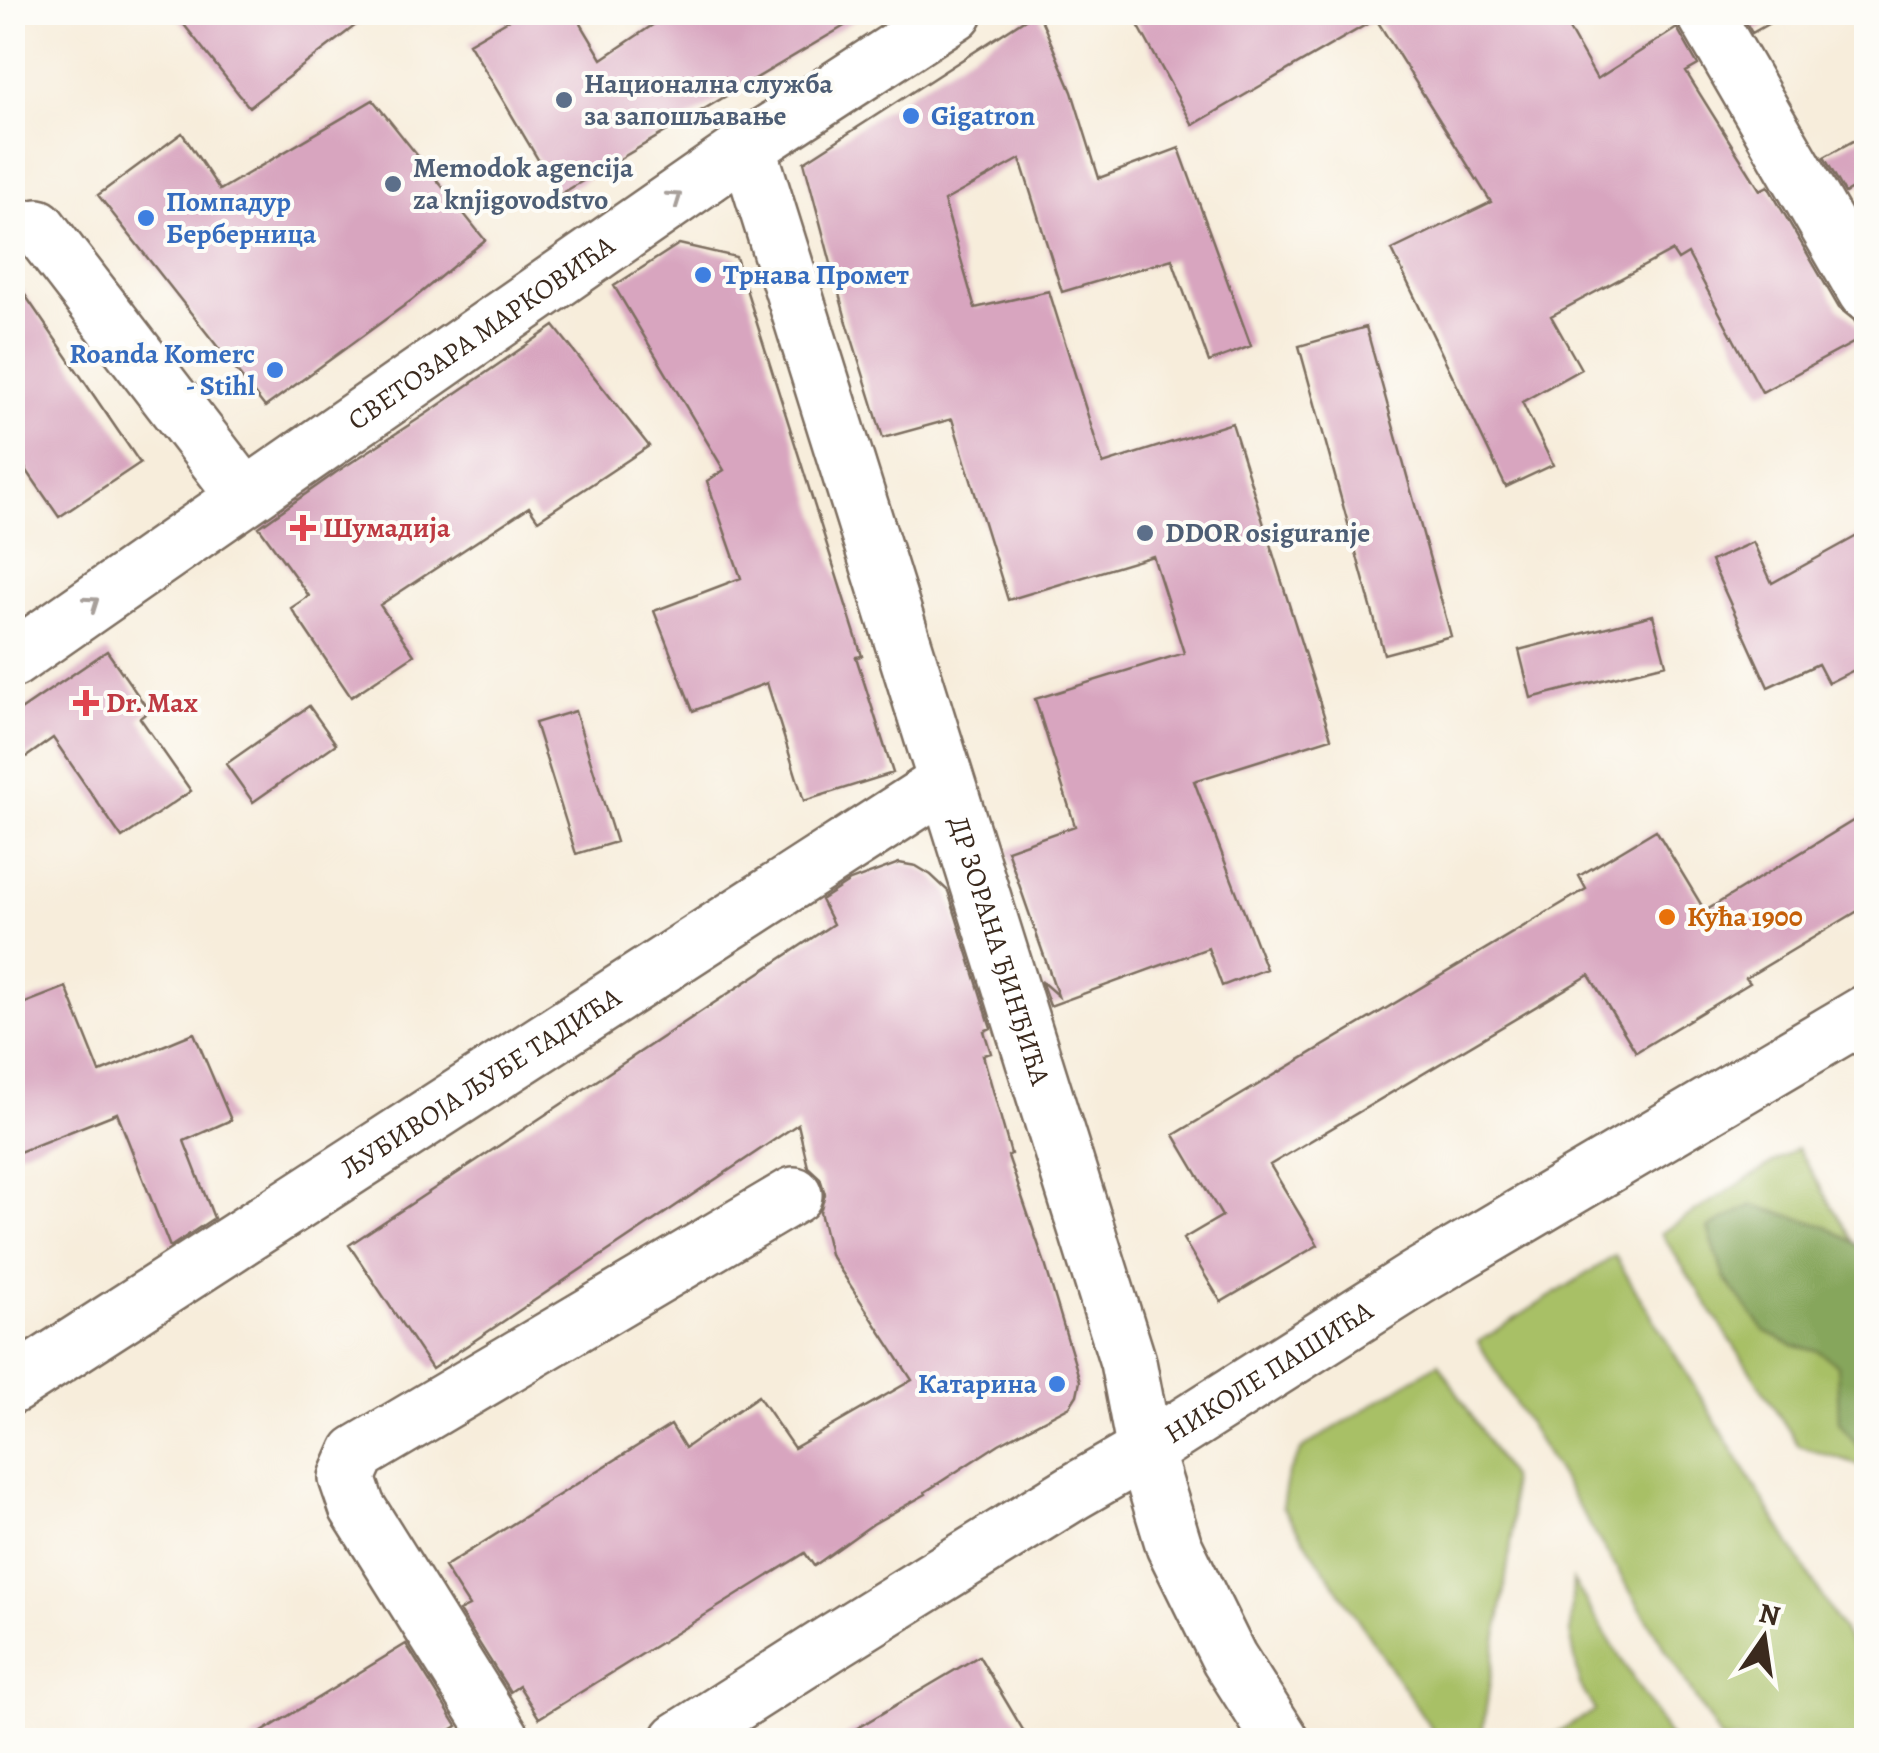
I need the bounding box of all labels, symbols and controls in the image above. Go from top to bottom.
place label: Национална служба за запошљавање [584,65,834,135]
marker: Национална служба за запошљавање [553,89,575,111]
place label: Gigatron [931,97,1035,135]
marker: Gigatron [900,105,922,127]
place label: Memodok agencija za knjigovodstvo [413,149,634,219]
marker: Memodok agencija za knjigovodstvo [382,173,404,195]
place label: Помпадур Берберница [166,183,317,253]
one-way arrow [663,192,682,210]
marker: Помпадур Берберница [135,207,157,229]
street label: СВЕТОЗАРА МАРКОВИЋА [340,226,623,439]
place label: Трнава Промет [723,256,909,294]
marker: Трнава Промет [692,264,714,286]
place label: Roanda Komerc - Stihl [69,335,256,405]
marker: Roanda Komerc - Stihl [264,359,286,381]
place label: Шумадија [323,509,451,547]
place label: DDOR osiguranje [1165,514,1370,552]
marker: Шумадија [292,517,314,539]
marker: DDOR osiguranje [1134,522,1156,544]
one-way arrow [81,597,99,615]
place label: Dr. Max [106,684,198,722]
marker: Dr. Max [75,692,97,714]
street label: ДР ЗОРАНА ЂИНЂИЋА [939,811,1059,1091]
place label: Кућа 1900 [1687,898,1803,936]
marker: Кућа 1900 [1656,906,1678,928]
street label: ЉУБИВОЈА ЉУБЕ ТАДИЋА [333,978,629,1188]
street label: НИКОЛЕ ПАШИЋА [1157,1292,1381,1453]
place label: Катарина [918,1365,1038,1403]
marker: Катарина [1046,1373,1068,1395]
north arrow [1714,1588,1814,1688]
text: N [1755,1594,1784,1635]

